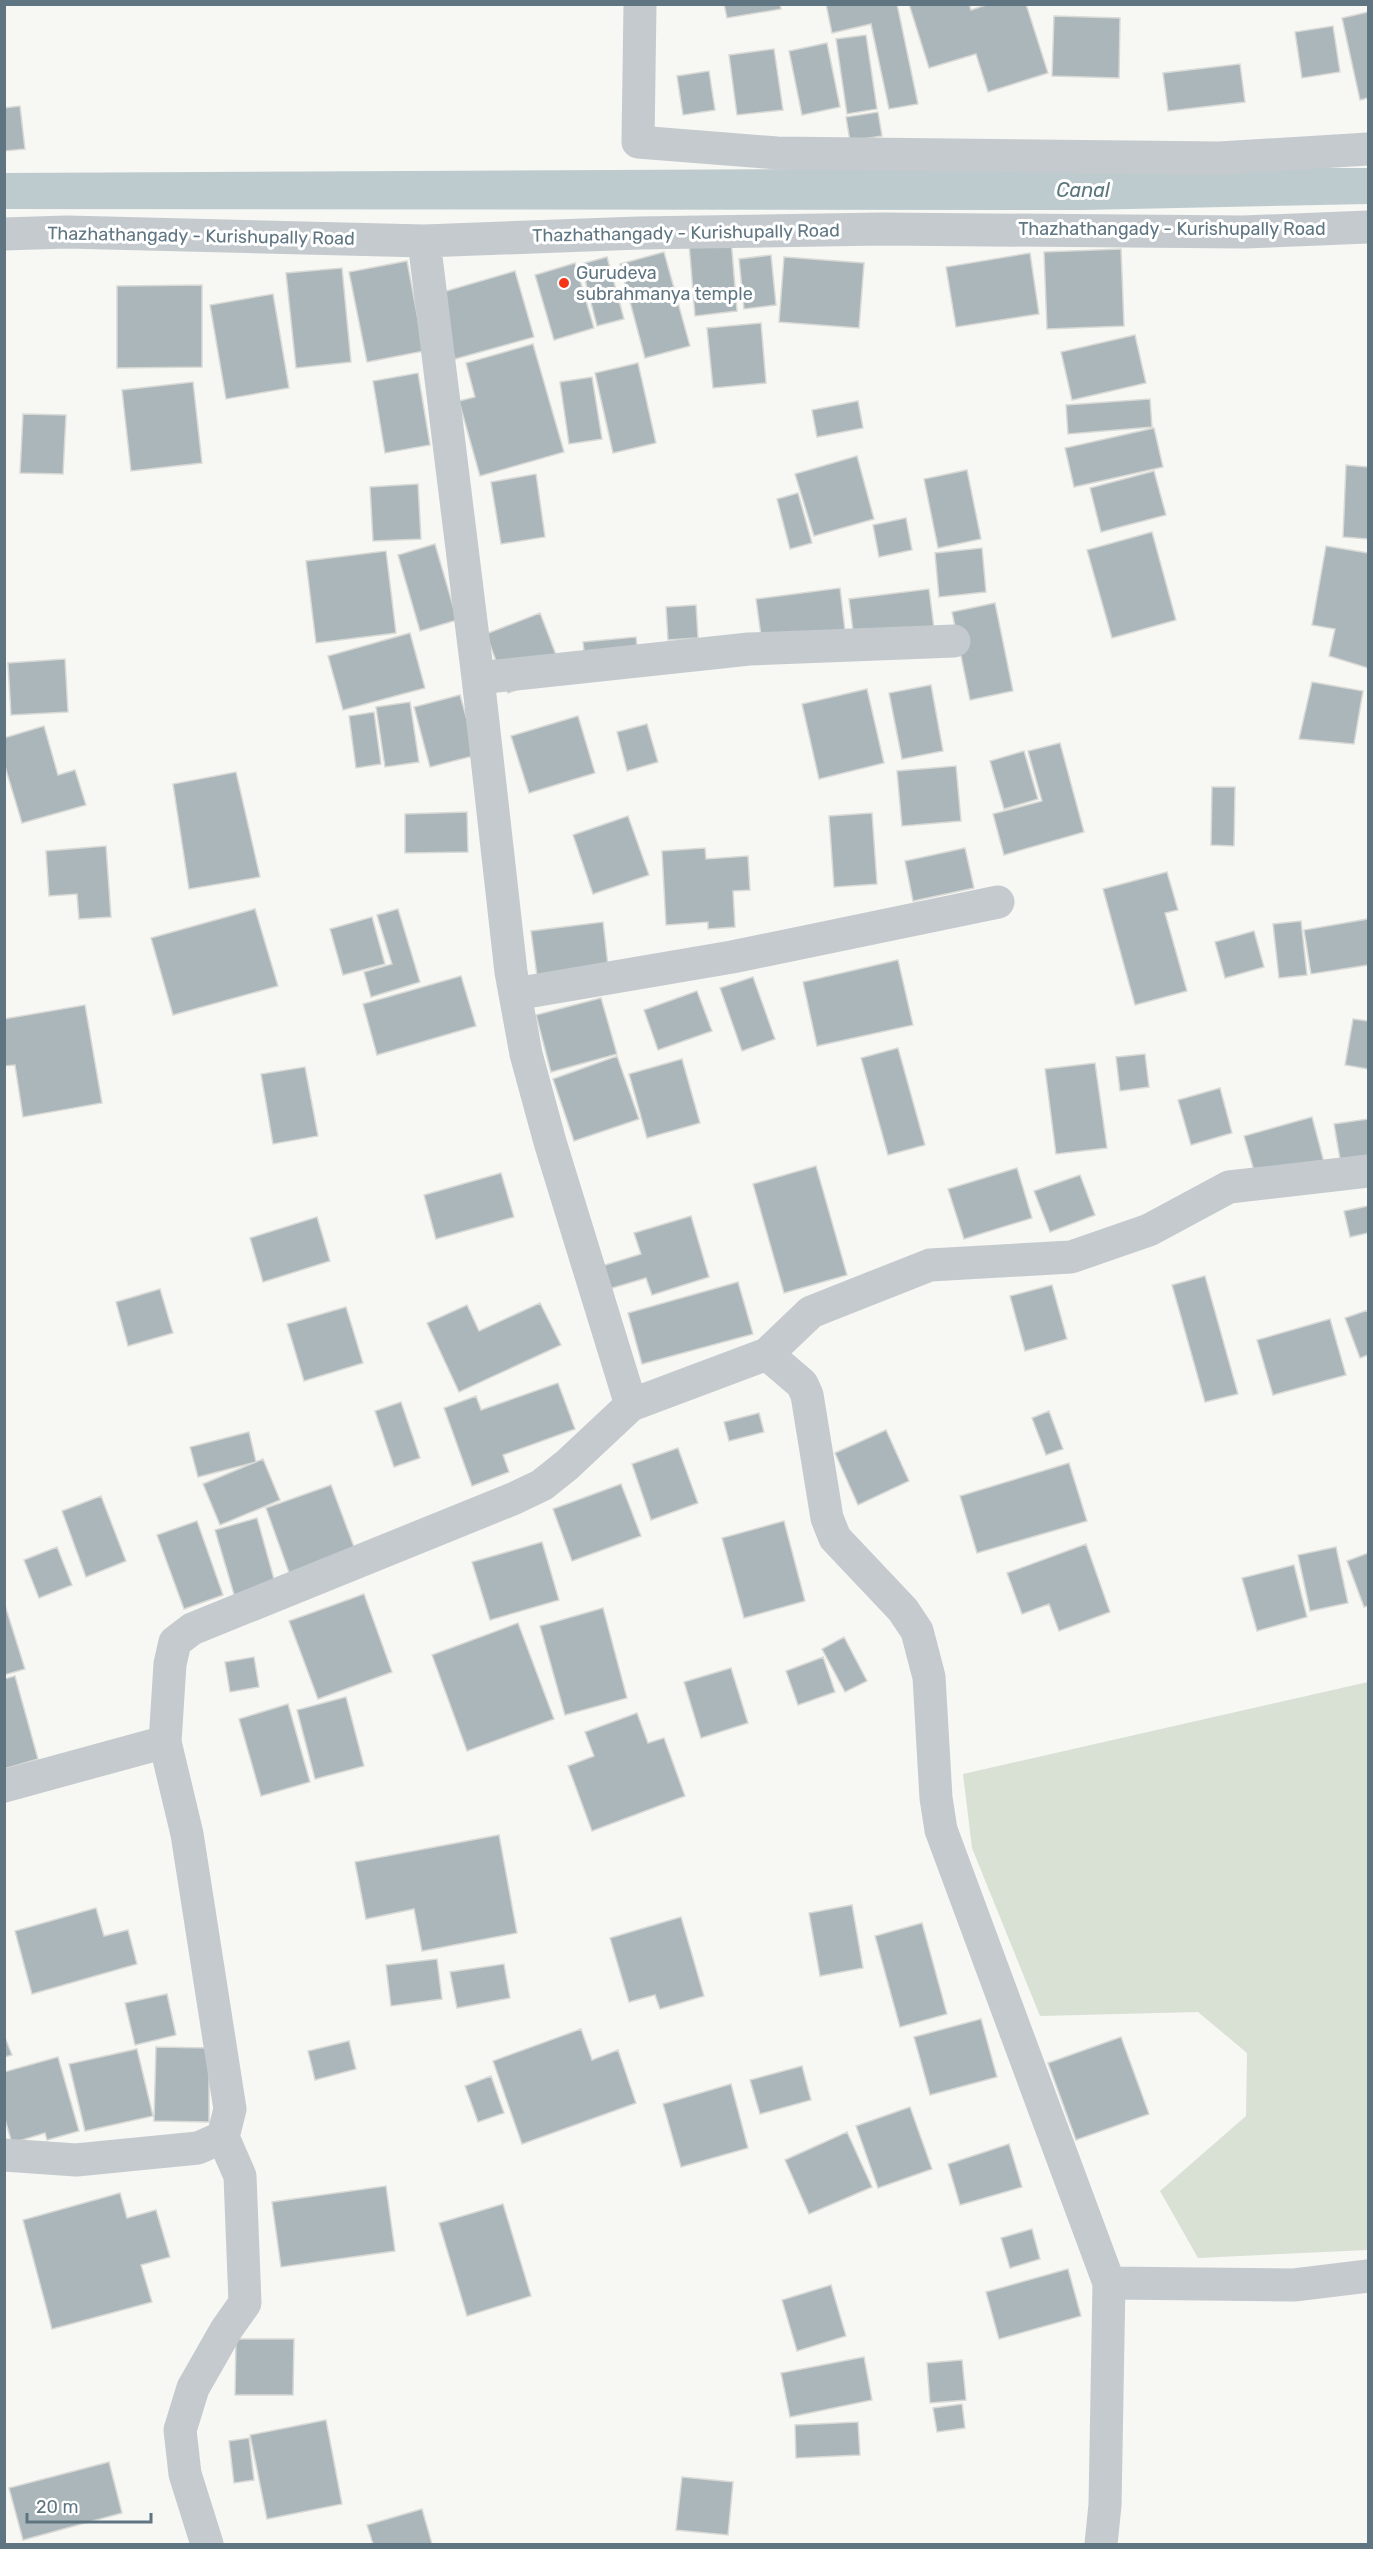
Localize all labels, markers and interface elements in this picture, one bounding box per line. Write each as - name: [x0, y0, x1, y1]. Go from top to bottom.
- water label: Canal: [1056, 178, 1111, 202]
- street label: Thazhathangady - Kurishupally Road: [1018, 218, 1326, 240]
- street label: Thazhathangady - Kurishupally Road: [532, 219, 840, 247]
- street label: Thazhathangady - Kurishupally Road: [47, 222, 355, 250]
- place label: Gurudeva subrahmanya temple: [576, 262, 753, 305]
- marker: Gurudeva subrahmanya temple: [557, 276, 571, 290]
- scale bar: [27, 2486, 152, 2524]
- text: 20 m: [36, 2496, 78, 2518]

